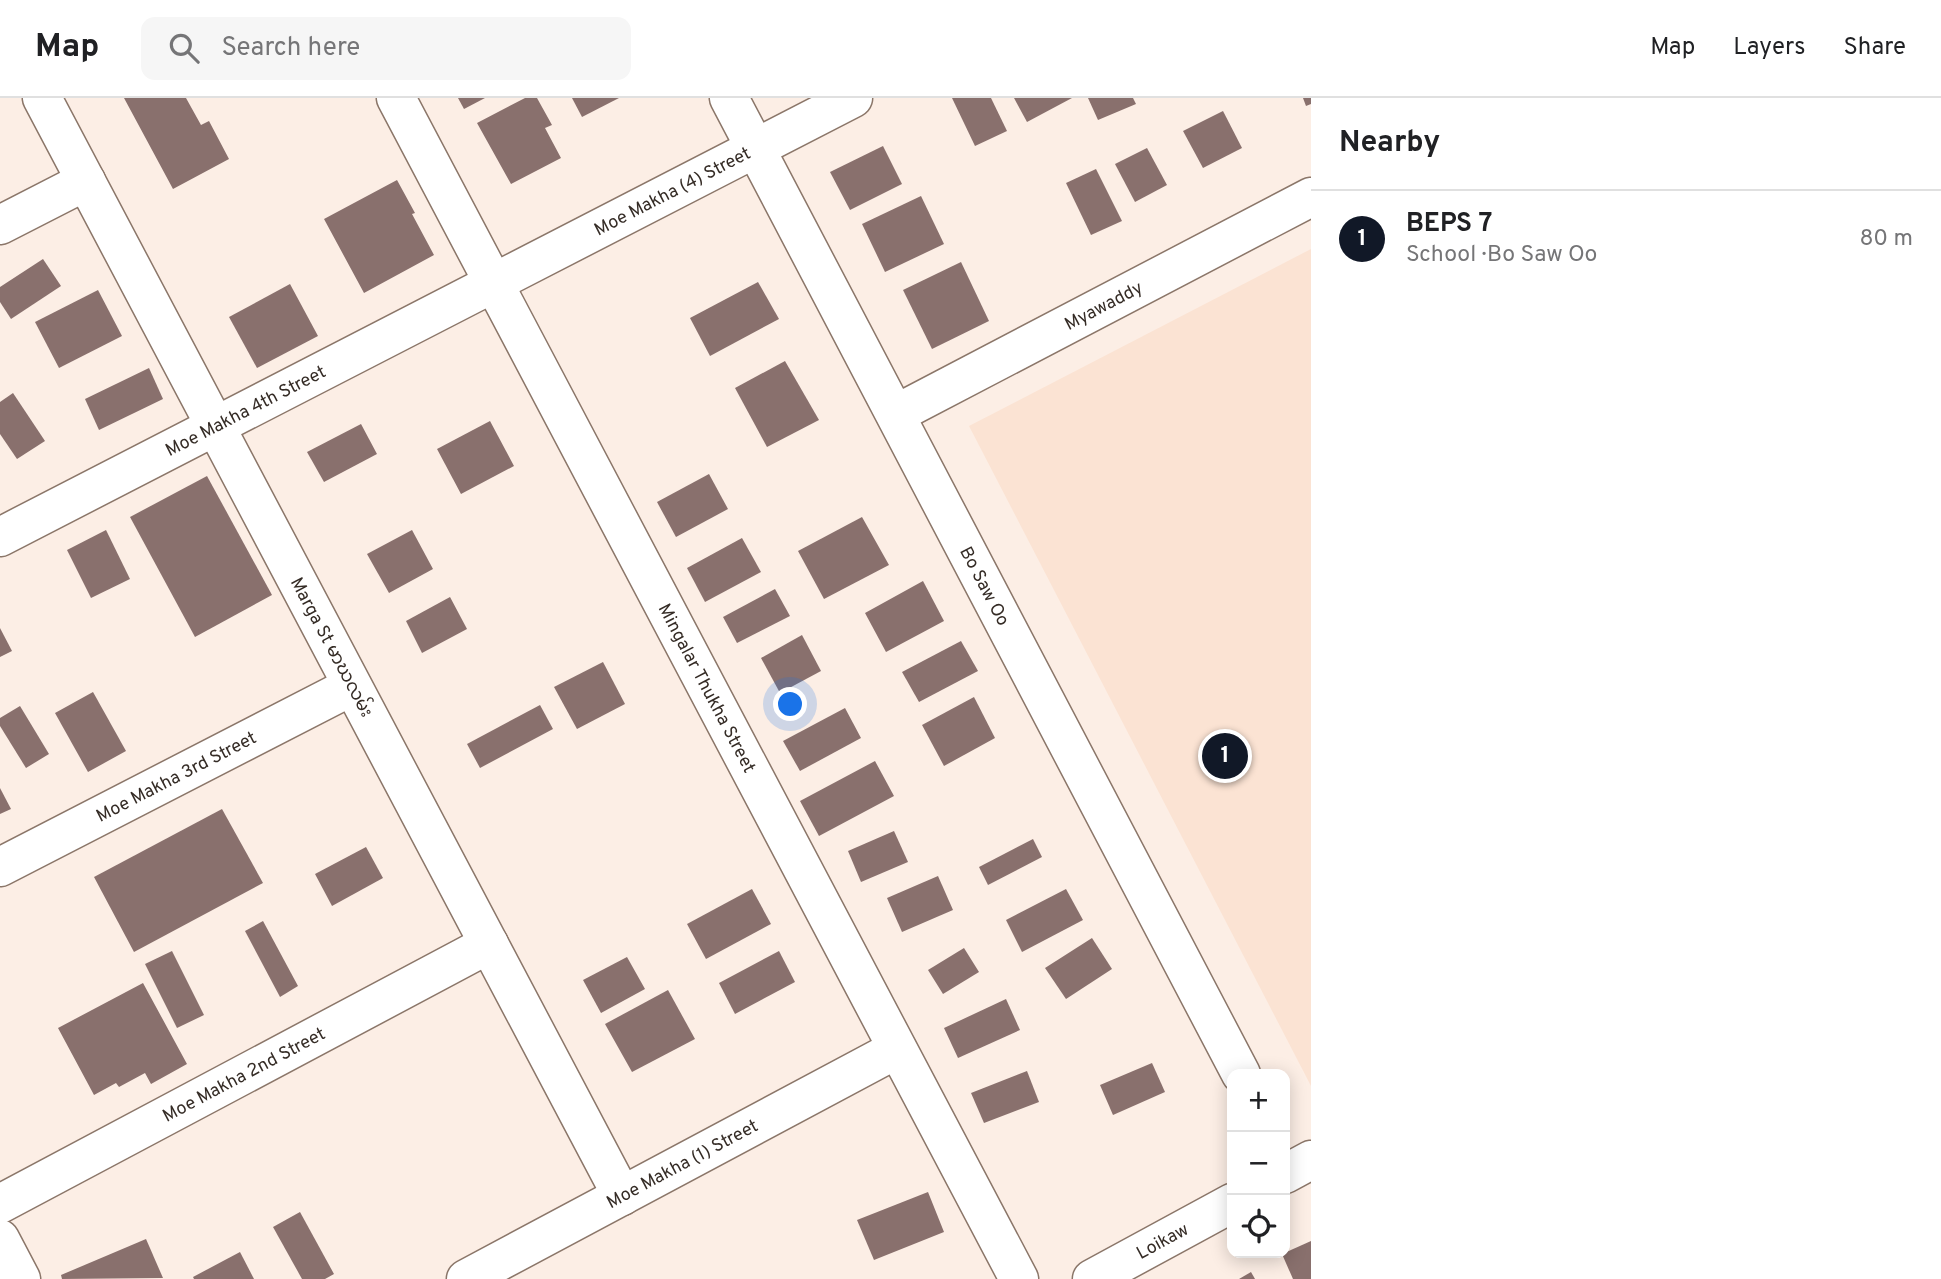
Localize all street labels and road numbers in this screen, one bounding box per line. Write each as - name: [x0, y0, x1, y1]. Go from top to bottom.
- street label: Moe Makha (4) Street: [591, 143, 755, 242]
- street label: Myawaddy: [1061, 277, 1147, 337]
- street label: Moe Makha 4th Street: [162, 361, 330, 463]
- street label: Bo Saw Oo: [953, 543, 1014, 630]
- street label: Marga St မာဃလမ်း: [284, 572, 380, 722]
- street label: Mingalar Thukha Street: [652, 600, 760, 777]
- street label: Moe Makha 3rd Street: [93, 727, 261, 829]
- street label: Moe Makha 2nd Street: [159, 1023, 330, 1128]
- street label: Moe Makha (1) Street: [603, 1115, 763, 1215]
- street label: Loikaw: [1133, 1219, 1193, 1266]

